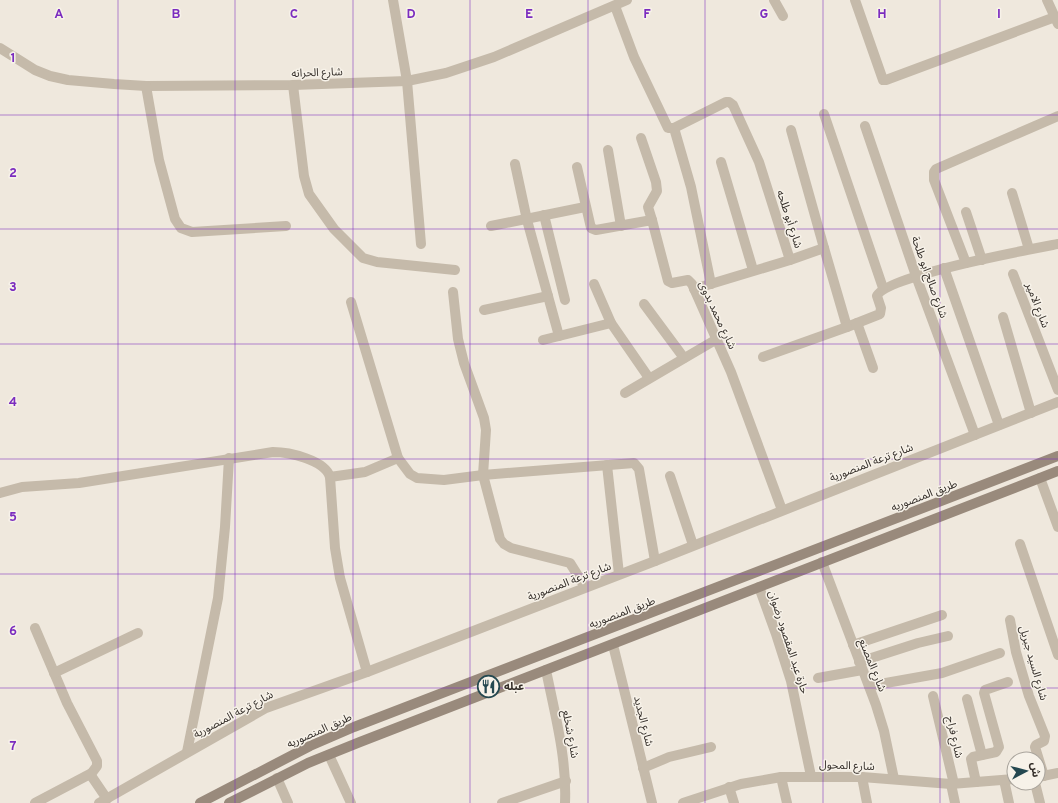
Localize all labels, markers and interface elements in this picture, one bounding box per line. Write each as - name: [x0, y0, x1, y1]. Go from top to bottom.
- text: A: [54, 7, 64, 23]
- text: B: [172, 7, 181, 23]
- text: C: [290, 7, 298, 23]
- text: D: [406, 7, 416, 23]
- text: E: [525, 7, 533, 23]
- text: F: [643, 7, 651, 23]
- text: G: [760, 7, 769, 23]
- text: H: [877, 7, 887, 23]
- text: I: [997, 7, 1001, 23]
- text: 1: [10, 51, 16, 67]
- street label: شارع الحرانه: [291, 65, 343, 81]
- text: 2: [9, 166, 17, 182]
- street label: شارع أبو طلحه: [773, 188, 806, 251]
- street label: شارع صالح ابو طلحة: [908, 234, 951, 321]
- street label: شارع محمد بدوى: [695, 279, 739, 352]
- text: 3: [9, 280, 17, 296]
- street label: شارع الامير: [1022, 280, 1052, 330]
- text: 4: [9, 395, 17, 411]
- street label: شارع ترعة المنصورية: [828, 440, 915, 485]
- street label: طريق المنصوريه: [889, 477, 959, 515]
- text: 5: [9, 510, 17, 526]
- street label: شارع ترعة المنصورية: [526, 559, 613, 604]
- street label: حارة عبد المقصود رضوان: [765, 589, 812, 696]
- street label: طريق المنصوريه: [587, 594, 657, 632]
- text: 6: [9, 624, 17, 640]
- street label: شارع السيد جبريل: [1016, 624, 1050, 703]
- street label: شارع المصنع: [855, 637, 889, 694]
- restaurant icon: عبله: [476, 673, 502, 699]
- place label: عبله: [504, 680, 524, 694]
- street label: شارع ترعة المنصورية: [191, 688, 276, 742]
- street label: شارع الجديد: [630, 695, 656, 748]
- street label: شارع شخلع: [558, 709, 582, 760]
- street label: طريق المنصوريه: [285, 710, 354, 752]
- street label: شارع فراج: [942, 715, 966, 760]
- text: 7: [10, 739, 17, 755]
- north arrow: [1006, 751, 1046, 791]
- street label: شارع المحول: [819, 758, 875, 774]
- text: ش: [1027, 762, 1043, 778]

